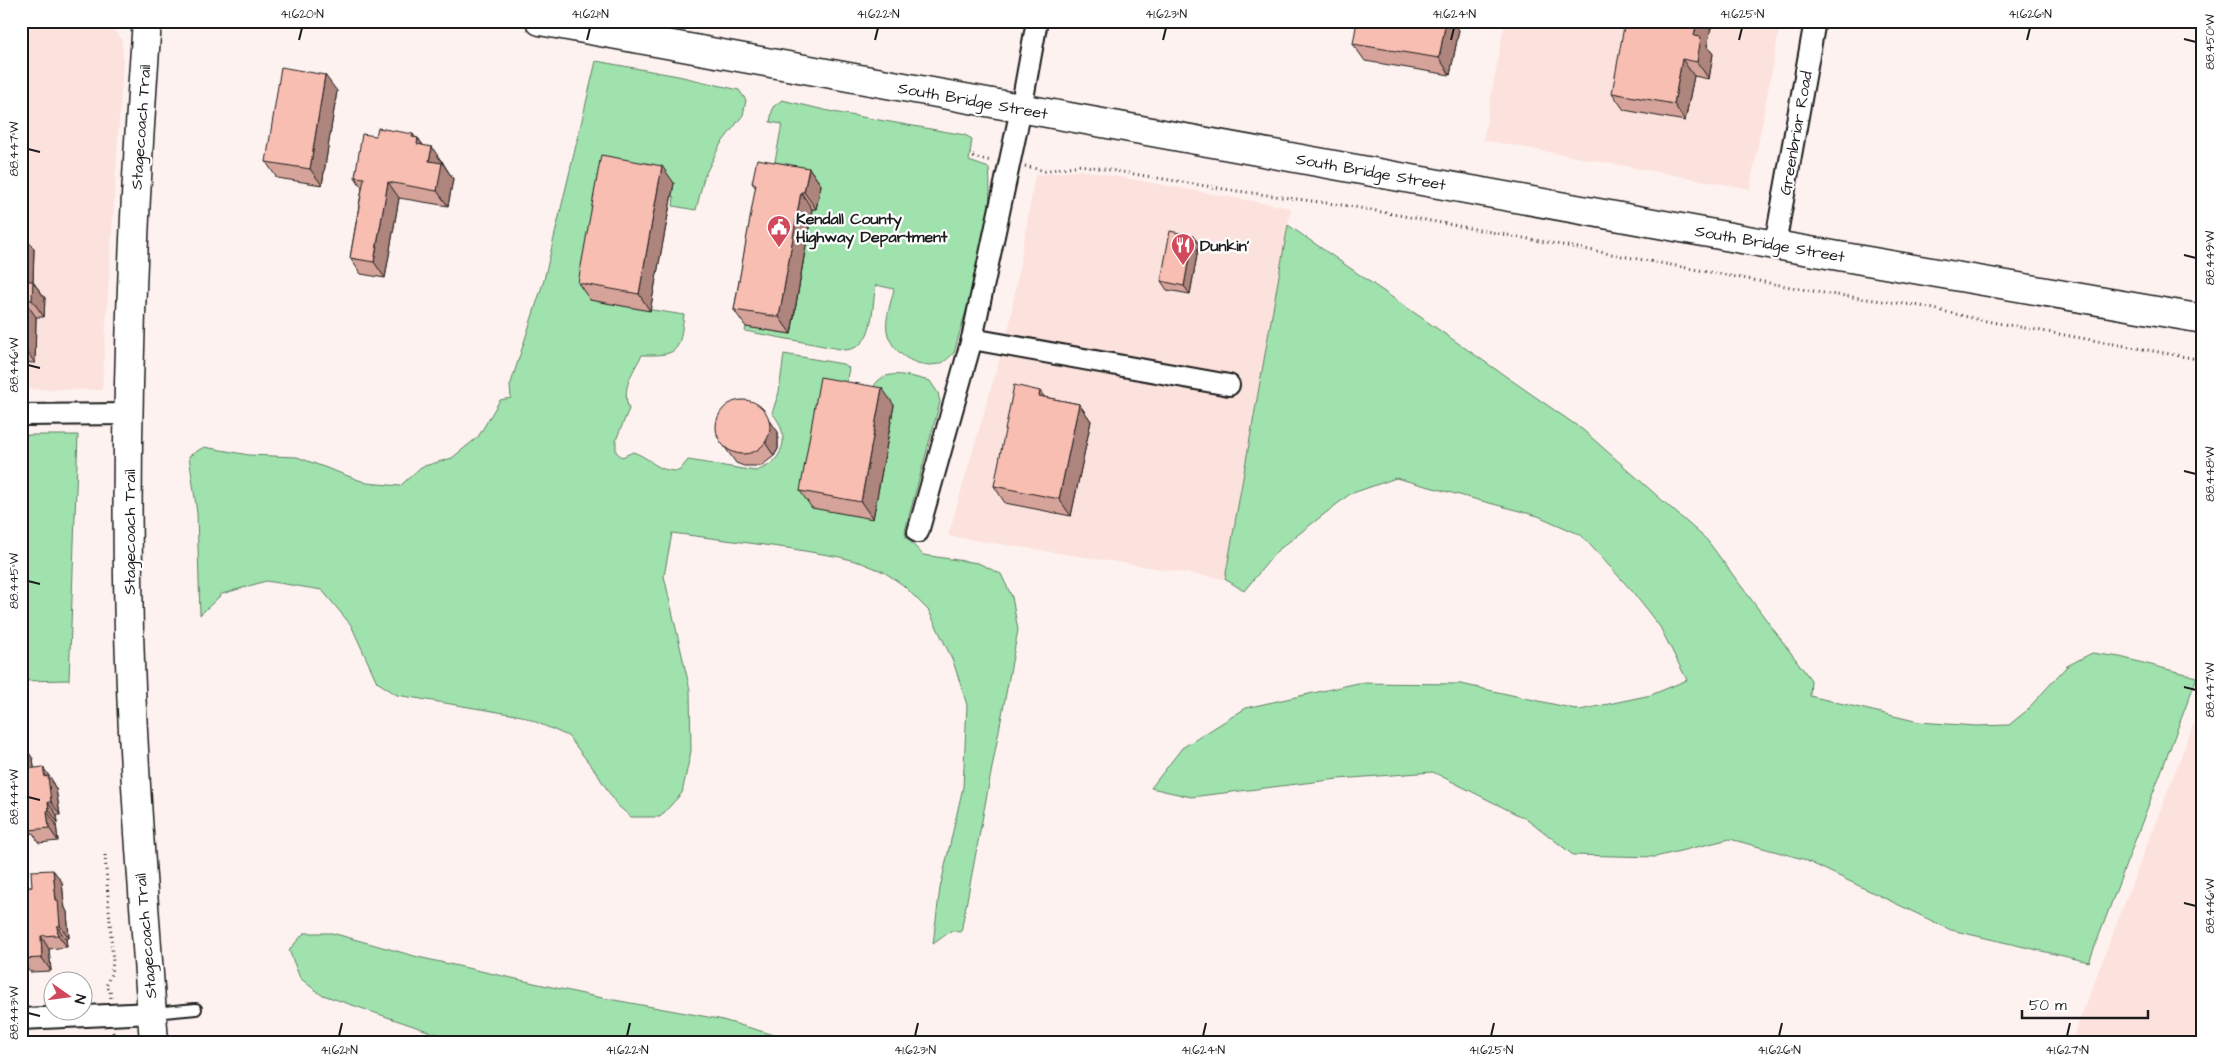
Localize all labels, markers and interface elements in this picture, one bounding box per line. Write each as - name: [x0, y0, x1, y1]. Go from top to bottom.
- text: 41.620°N: [280, 6, 324, 23]
- text: 41.621°N: [571, 6, 609, 23]
- text: 41.622°N: [857, 6, 900, 23]
- text: 41.623°N: [1145, 6, 1188, 23]
- text: 41.624°N: [1432, 6, 1477, 23]
- text: 41.625°N: [1720, 6, 1765, 23]
- text: 41.626°N: [2008, 6, 2052, 23]
- text: 88.450°W: [2202, 14, 2219, 70]
- street label: Stagecoach Trail: [126, 64, 157, 190]
- street label: Greenbriar Road: [1774, 69, 1818, 197]
- street label: South Bridge Street: [896, 77, 1050, 126]
- text: 88.447°W: [6, 121, 23, 176]
- street label: South Bridge Street: [1294, 148, 1448, 197]
- place label: Kendall County Highway Department: [796, 208, 948, 250]
- public building icon: Kendall County Highway Department: [766, 214, 792, 248]
- street label: South Bridge Street: [1693, 220, 1847, 269]
- text: 88.449°W: [2202, 230, 2219, 285]
- restaurant icon: Dunkin': [1170, 232, 1196, 266]
- place label: Dunkin': [1200, 235, 1250, 257]
- text: 88.446°W: [6, 337, 23, 393]
- text: 88.448°W: [2202, 446, 2219, 502]
- street label: Stagecoach Trail: [119, 469, 142, 595]
- text: 88.445°W: [6, 552, 23, 609]
- text: 88.447°W: [2202, 662, 2219, 717]
- text: 88.444°W: [6, 768, 23, 825]
- street label: Stagecoach Trail: [130, 872, 163, 999]
- text: 88.446°W: [2202, 878, 2219, 934]
- north arrow: [42, 970, 92, 1020]
- text: 88.443°W: [6, 985, 23, 1040]
- scale bar: [2022, 988, 2148, 1020]
- text: N: [69, 992, 90, 1006]
- text: 50 m: [2029, 995, 2067, 1016]
- text: 41.621°N: [320, 1042, 358, 1059]
- text: 41.622°N: [606, 1042, 649, 1059]
- text: 41.623°N: [894, 1042, 937, 1059]
- text: 41.624°N: [1181, 1042, 1226, 1059]
- text: 41.625°N: [1469, 1042, 1514, 1059]
- text: 41.626°N: [1757, 1042, 1801, 1059]
- text: 41.627°N: [2045, 1042, 2089, 1059]

